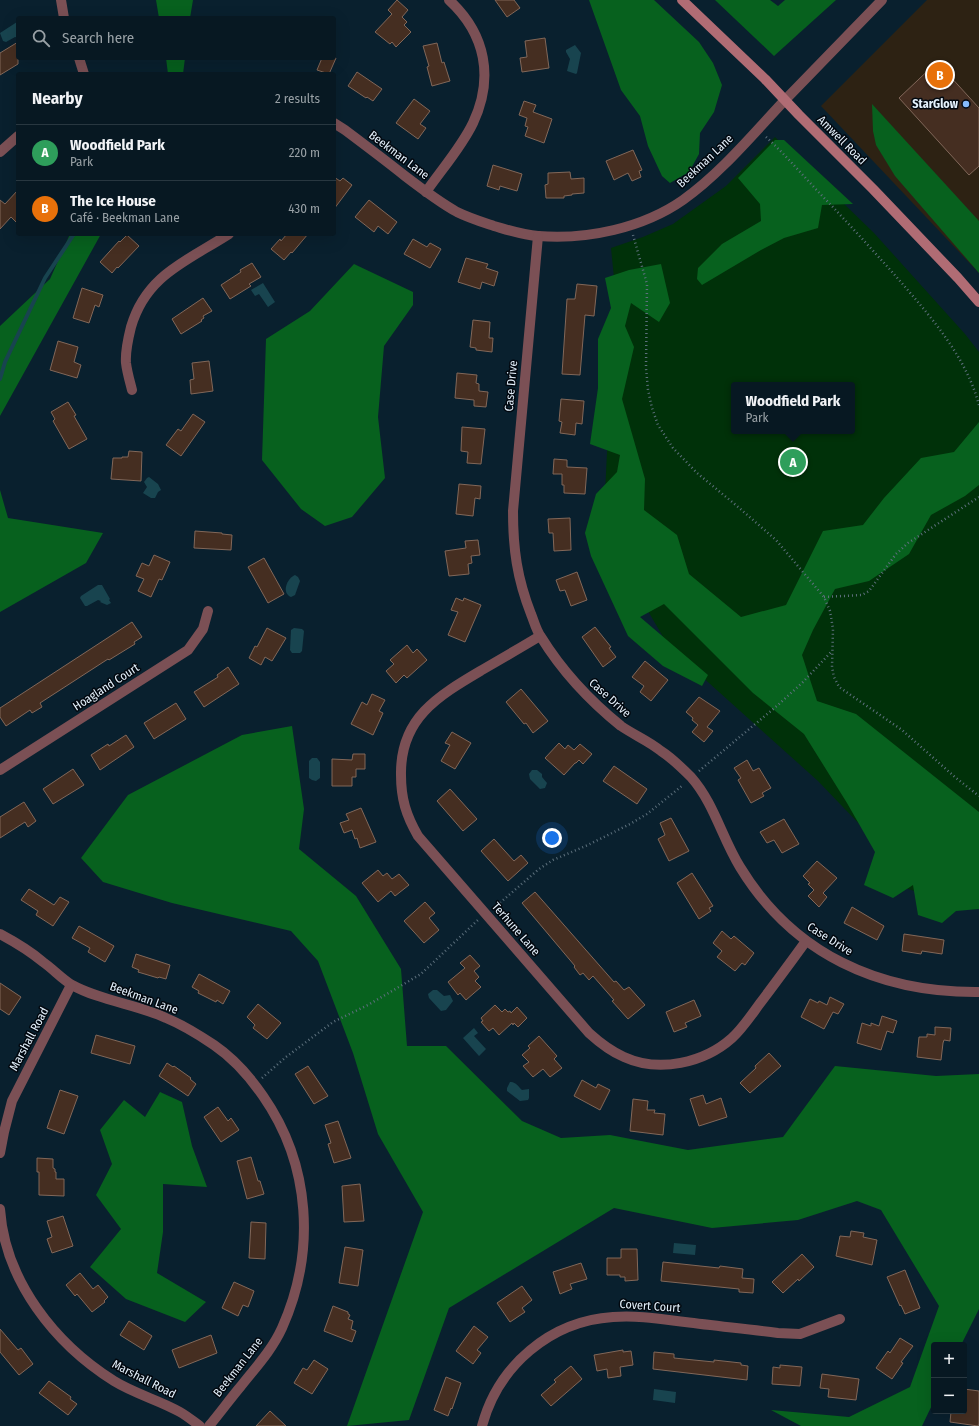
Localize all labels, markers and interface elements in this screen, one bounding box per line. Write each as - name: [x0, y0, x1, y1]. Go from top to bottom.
- search box: [16, 16, 336, 60]
- icon: search: [30, 27, 52, 49]
- text: Search here: [62, 29, 134, 47]
- pin: B: [927, 60, 953, 90]
- text: Nearby: [32, 88, 83, 109]
- text: 2 results: [275, 91, 320, 106]
- place label: StarGlow: [912, 97, 959, 111]
- marker: StarGlow: [961, 99, 971, 109]
- street label: Amwell Road: [815, 113, 869, 167]
- street label: Beekman Lane: [366, 128, 432, 182]
- street label: Beekman Lane: [674, 131, 736, 191]
- text: Woodfield Park: [70, 136, 165, 154]
- text: A: [41, 145, 49, 160]
- text: 220 m: [289, 145, 320, 160]
- text: Park: [70, 154, 93, 169]
- text: The Ice House: [70, 192, 156, 210]
- text: B: [41, 201, 49, 216]
- text: 430 m: [288, 201, 320, 216]
- text: Café · Beekman Lane: [70, 210, 180, 225]
- street label: Case Drive: [502, 360, 520, 412]
- popup: [731, 382, 855, 434]
- text: Woodfield Park: [746, 392, 840, 410]
- text: Park: [746, 410, 769, 425]
- pin: A: [780, 447, 806, 477]
- street label: Hoagland Court: [70, 660, 142, 714]
- street label: Case Drive: [586, 676, 634, 720]
- your location: [542, 828, 562, 848]
- street label: Terhune Lane: [489, 899, 543, 959]
- street label: Case Drive: [805, 920, 855, 958]
- street label: Beekman Lane: [108, 979, 180, 1017]
- street label: Marshall Road: [6, 1005, 52, 1073]
- street label: Covert Court: [619, 1297, 681, 1315]
- street label: Beekman Lane: [210, 1334, 266, 1400]
- map controls: [931, 1342, 967, 1414]
- button: +: [931, 1342, 967, 1378]
- street label: Marshall Road: [110, 1357, 178, 1401]
- button: −: [931, 1378, 967, 1414]

